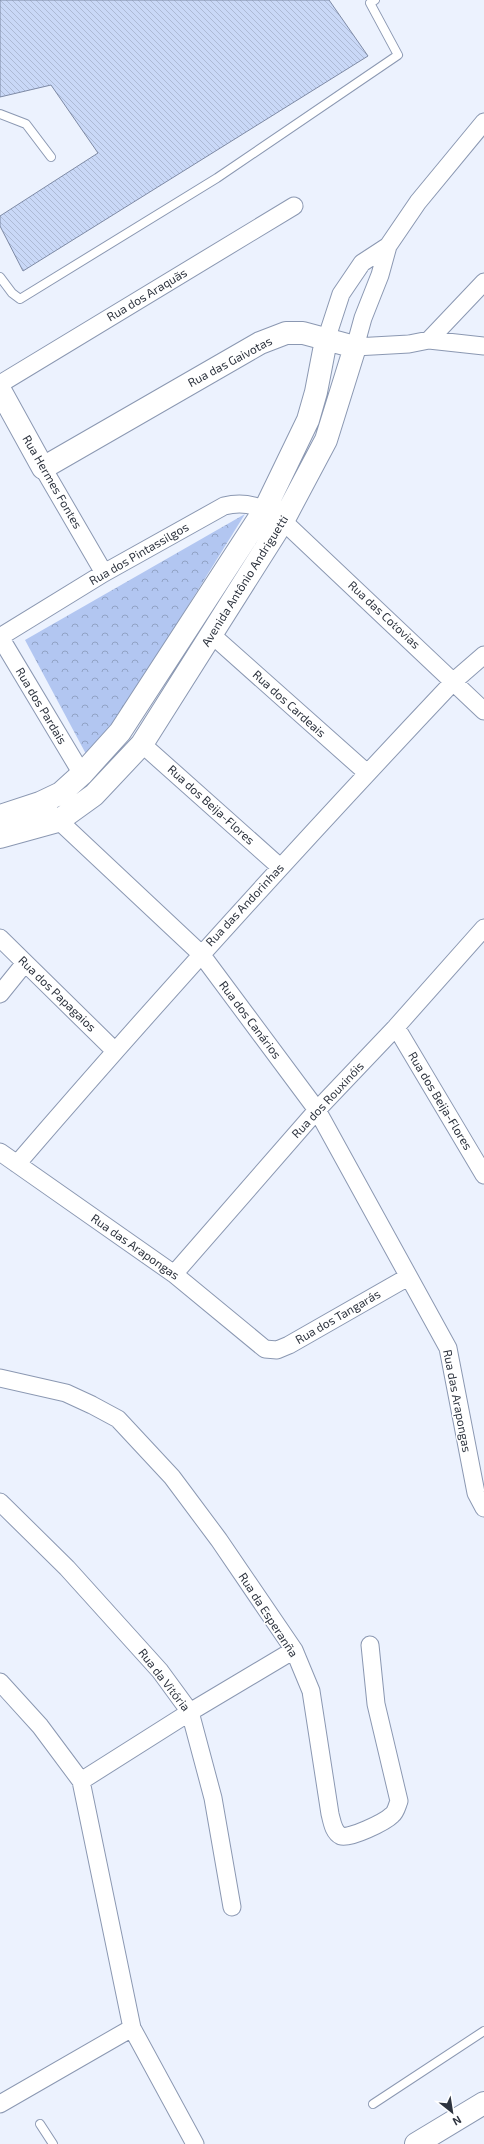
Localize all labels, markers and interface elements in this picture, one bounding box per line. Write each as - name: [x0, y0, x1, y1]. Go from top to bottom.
- street label: Rua dos Araquãs: [104, 265, 189, 324]
- street label: Rua das Gaivotas: [185, 333, 274, 389]
- street label: Rua Hermes Fontes: [20, 432, 85, 531]
- street label: Avenida Antônio Andriguetti: [198, 512, 290, 649]
- street label: Rua dos Pintassilgos: [86, 519, 191, 587]
- street label: Rua das Cotovias: [346, 578, 423, 651]
- street label: Rua dos Pardais: [13, 665, 70, 746]
- street label: Rua dos Cardeais: [250, 667, 329, 740]
- street label: Rua dos Beija-Flores: [165, 762, 258, 848]
- street label: Rua das Andorinhas: [202, 860, 286, 949]
- street label: Rua dos Papagaios: [16, 953, 99, 1034]
- street label: Rua dos Canários: [217, 978, 285, 1061]
- street label: Rua dos Beija-Flores: [405, 1049, 476, 1153]
- street label: Rua dos Rouxinóis: [288, 1058, 366, 1140]
- street label: Rua das Arapongas: [89, 1211, 182, 1282]
- street label: Rua dos Tangarás: [292, 1286, 383, 1346]
- street label: Rua das Arapongas: [441, 1348, 475, 1453]
- street label: Rua da Esperanña: [236, 1570, 301, 1659]
- street label: Rua da Vitória: [136, 1645, 194, 1713]
- north arrow: [432, 2092, 472, 2132]
- text: N: [451, 2113, 464, 2129]

